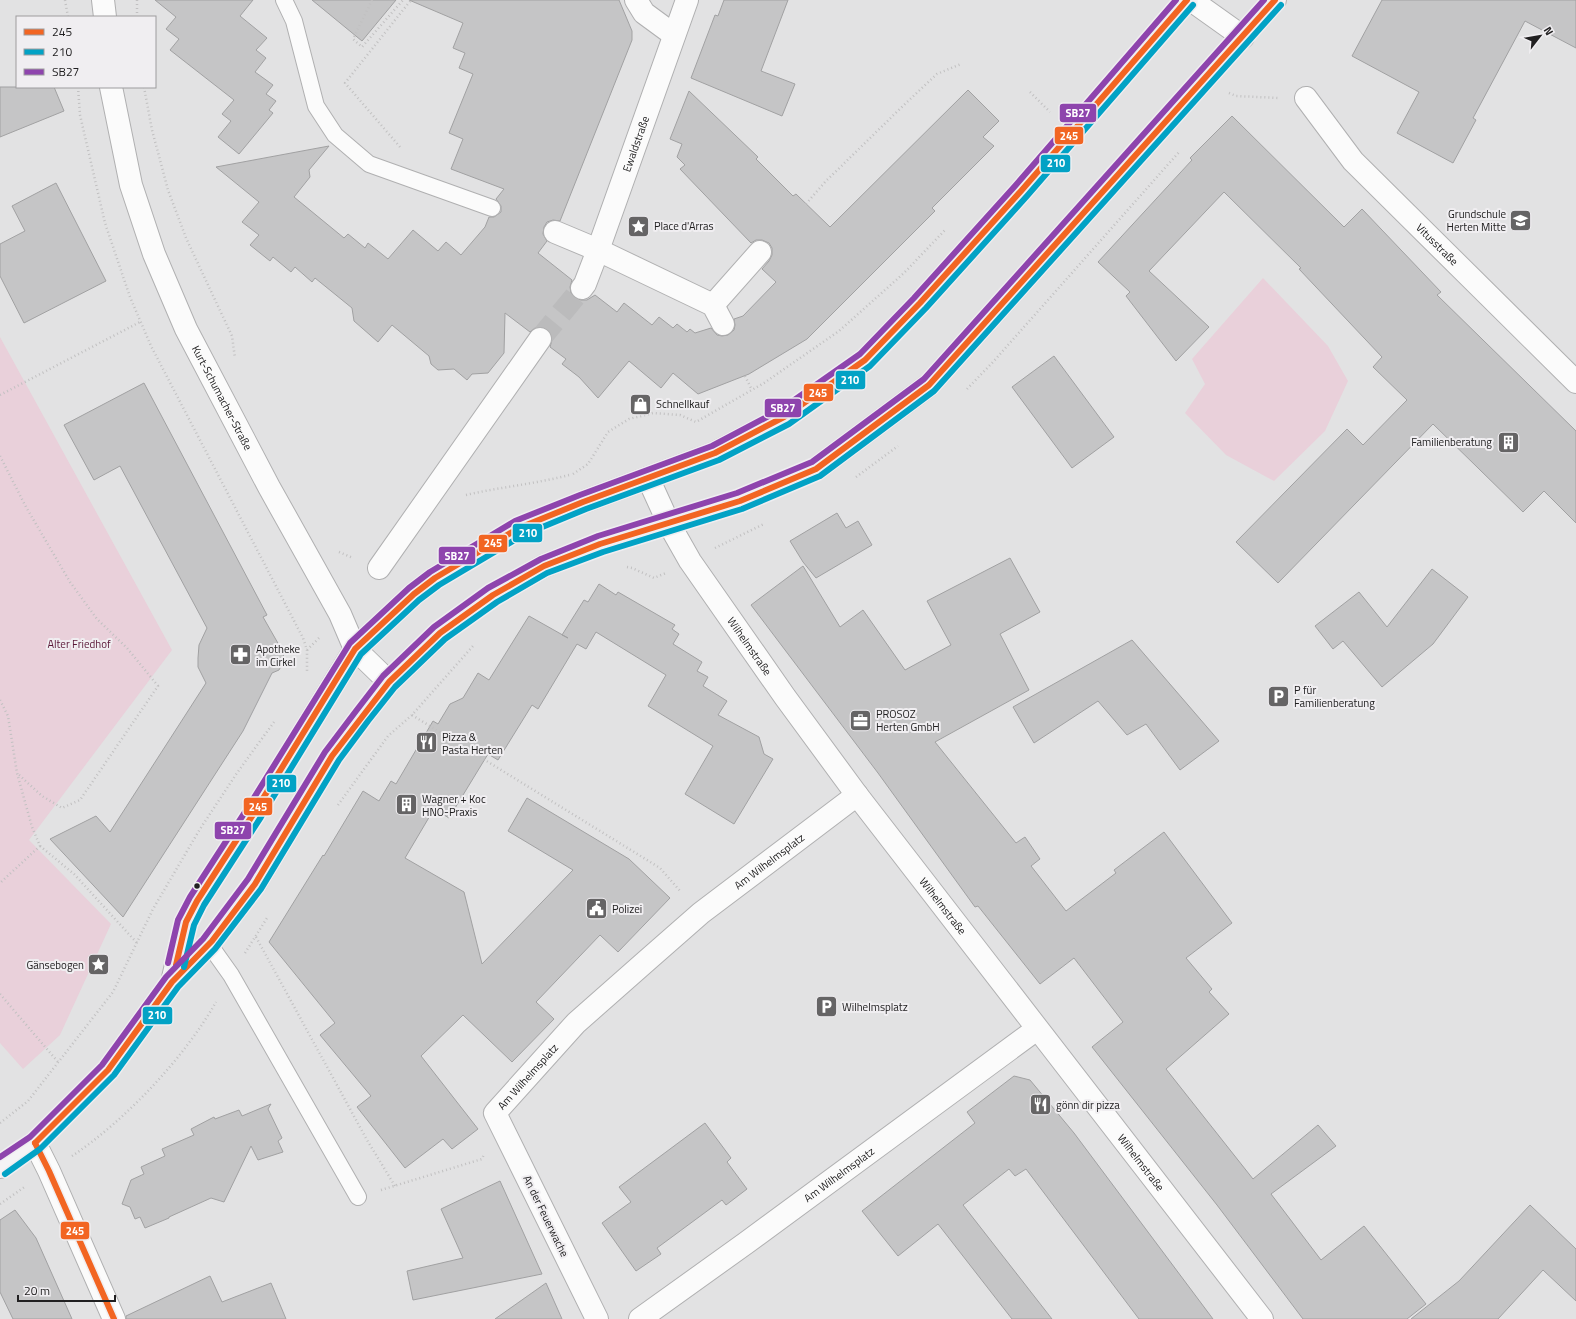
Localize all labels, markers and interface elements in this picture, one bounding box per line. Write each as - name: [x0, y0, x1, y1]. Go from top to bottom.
- legend: [16, 16, 156, 88]
- north arrow: [1520, 16, 1560, 56]
- text: 245: [52, 22, 72, 41]
- text: N: [1540, 23, 1557, 38]
- text: 210: [52, 42, 72, 61]
- text: SB27: [52, 62, 79, 81]
- line badge: SB27: [1059, 103, 1097, 123]
- text: SB27: [1065, 105, 1091, 121]
- street label: Ewaldstraße: [618, 113, 653, 174]
- line badge: 245: [1054, 126, 1084, 145]
- text: 245: [1060, 128, 1078, 144]
- line badge: 210: [1040, 154, 1071, 173]
- text: 210: [1047, 155, 1065, 171]
- place label: Grundschule Herten Mitte: [1447, 206, 1506, 235]
- school or university icon: Grundschule Herten Mitte: [1508, 207, 1534, 233]
- place icon: Place d'Arras: [626, 213, 652, 239]
- place label: Place d'Arras: [654, 218, 714, 234]
- street label: Vitusstraße: [1412, 220, 1462, 269]
- street label: Kurt-Schumacher-Straße: [188, 343, 256, 453]
- line badge: 210: [835, 370, 866, 390]
- text: 210: [841, 372, 859, 388]
- line badge: 245: [803, 383, 834, 402]
- text: 245: [809, 385, 827, 401]
- shop icon: Schnellkauf: [627, 391, 653, 417]
- place label: Schnellkauf: [656, 396, 710, 412]
- line badge: SB27: [764, 398, 802, 418]
- text: SB27: [770, 400, 796, 416]
- building icon: Familienberatung: [1495, 429, 1521, 455]
- place label: Familienberatung: [1411, 434, 1492, 450]
- line badge: 210: [512, 523, 543, 543]
- text: 210: [519, 525, 537, 541]
- line badge: 245: [478, 534, 508, 553]
- text: 245: [484, 535, 502, 551]
- line badge: SB27: [438, 546, 476, 565]
- text: SB27: [444, 548, 470, 564]
- street label: Wilhelmstraße: [723, 614, 776, 679]
- park label: Alter Friedhof: [47, 636, 111, 652]
- place label: Apotheke im Cirkel: [256, 641, 301, 670]
- pharmacy icon: Apotheke im Cirkel: [228, 642, 254, 668]
- place label: P für Familienberatung: [1294, 682, 1375, 711]
- parking icon: P für Familienberatung: [1265, 683, 1291, 709]
- place label: PROSOZ Herten GmbH: [876, 706, 940, 735]
- office icon: PROSOZ Herten GmbH: [848, 707, 874, 733]
- place label: Pizza & Pasta Herten: [442, 729, 503, 758]
- restaurant icon: Pizza & Pasta Herten: [413, 730, 439, 756]
- line badge: 210: [266, 774, 297, 793]
- text: 210: [272, 775, 290, 791]
- place label: Wagner + Koc HNO-Praxis: [422, 791, 486, 820]
- building icon: Wagner + Koc HNO-Praxis: [393, 792, 419, 818]
- line badge: 245: [243, 797, 273, 816]
- text: 245: [249, 799, 267, 815]
- line badge: SB27: [214, 821, 252, 840]
- text: SB27: [220, 822, 246, 838]
- street label: Am Wilhelmsplatz: [731, 830, 808, 893]
- street label: Wilhelmstraße: [916, 874, 970, 938]
- unlabelled marker: [192, 881, 202, 891]
- public building icon: Polizei: [584, 896, 610, 922]
- place label: Polizei: [612, 901, 642, 917]
- place icon: Gänsebogen: [86, 952, 112, 978]
- place label: Gänsebogen: [26, 957, 84, 973]
- parking icon: Wilhelmsplatz: [814, 994, 840, 1020]
- place label: Wilhelmsplatz: [842, 999, 908, 1015]
- line badge: 210: [142, 1006, 173, 1025]
- text: 210: [148, 1007, 166, 1023]
- street label: Am Wilhelmsplatz: [494, 1040, 562, 1113]
- restaurant icon: gönn dir pizza: [1027, 1092, 1053, 1118]
- place label: gönn dir pizza: [1056, 1097, 1120, 1113]
- street label: Wilhelmstraße: [1114, 1131, 1168, 1195]
- street label: Am Wilhelmsplatz: [801, 1143, 878, 1206]
- street label: An der Feuerwache: [519, 1173, 573, 1260]
- line badge: 245: [60, 1221, 90, 1240]
- text: 245: [66, 1223, 84, 1239]
- scale bar: [18, 1277, 115, 1303]
- text: 20 m: [24, 1281, 50, 1300]

